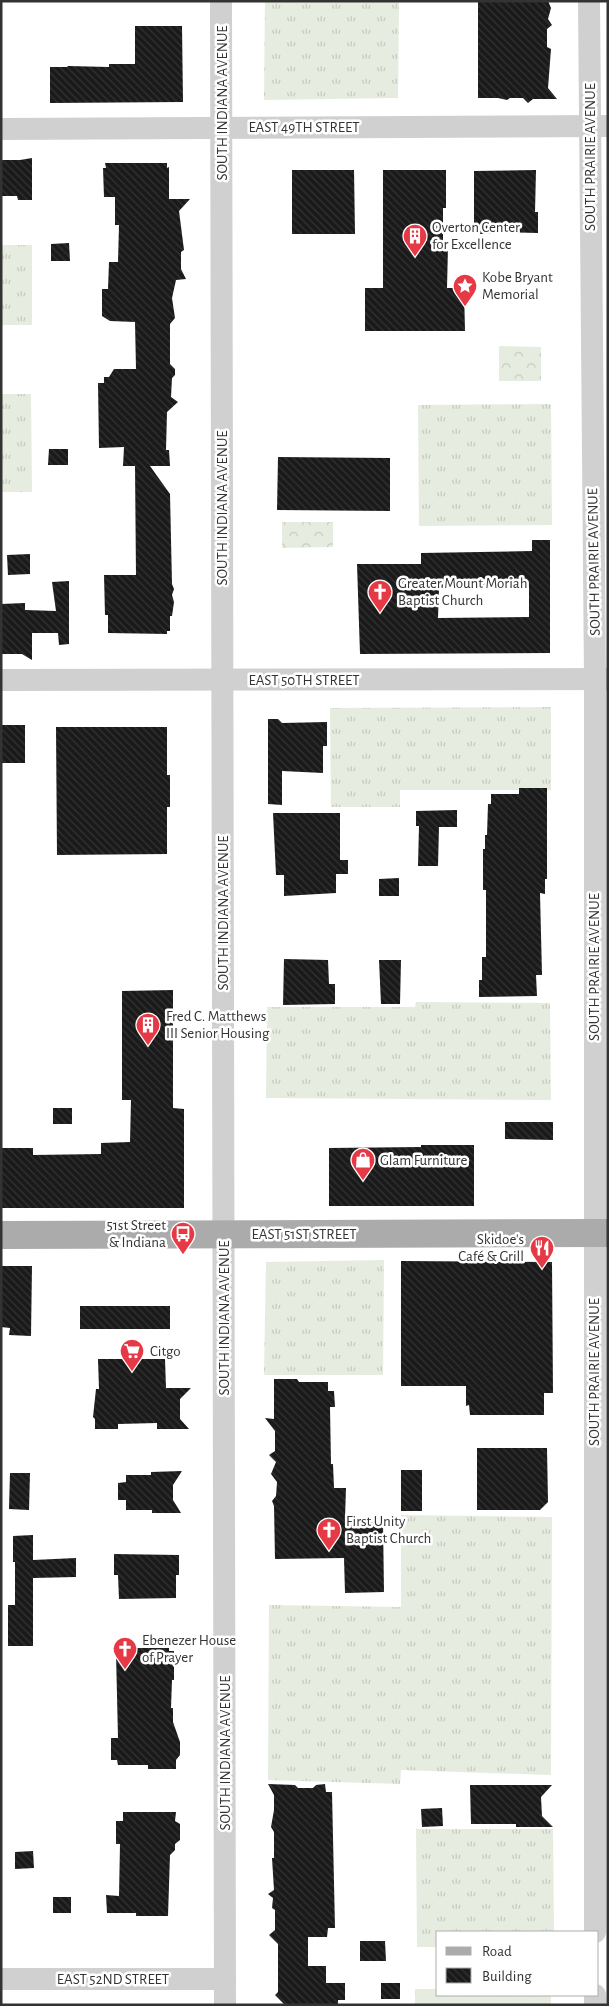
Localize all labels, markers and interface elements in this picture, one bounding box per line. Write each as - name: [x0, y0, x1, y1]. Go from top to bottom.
- street label: SOUTH INDIANA AVENUE: [215, 25, 230, 181]
- street label: SOUTH PRAIRIE AVENUE: [583, 83, 598, 231]
- street label: EAST 49TH STREET: [248, 120, 360, 135]
- place label: Overton Center for Excellence: [432, 220, 520, 252]
- building icon: Overton Center for Excellence: [402, 223, 428, 257]
- place label: Kobe Bryant Memorial: [482, 270, 553, 302]
- place icon: Kobe Bryant Memorial: [452, 273, 478, 307]
- street label: SOUTH INDIANA AVENUE: [215, 430, 230, 586]
- street label: SOUTH PRAIRIE AVENUE: [585, 488, 603, 636]
- place label: Greater Mount Moriah Baptist Church: [398, 576, 528, 608]
- church icon: Greater Mount Moriah Baptist Church: [367, 579, 393, 613]
- street label: EAST 50TH STREET: [248, 673, 360, 688]
- street label: SOUTH INDIANA AVENUE: [216, 835, 231, 991]
- street label: SOUTH PRAIRIE AVENUE: [587, 893, 602, 1041]
- place label: Fred C. Matthews III Senior Housing: [166, 1009, 270, 1041]
- building icon: Fred C. Matthews III Senior Housing: [135, 1012, 161, 1046]
- shop icon: Glam Furniture: [350, 1147, 376, 1181]
- place label: Glam Furniture: [380, 1153, 467, 1168]
- place label: 51st Street & Indiana: [106, 1218, 166, 1250]
- bus stop icon: 51st Street & Indiana: [170, 1221, 196, 1255]
- street label: EAST 51ST STREET: [252, 1227, 357, 1242]
- place label: Skidoe's Café & Grill: [458, 1232, 524, 1264]
- restaurant icon: Skidoe's Café & Grill: [529, 1235, 555, 1269]
- street label: SOUTH INDIANA AVENUE: [217, 1240, 232, 1396]
- street label: SOUTH PRAIRIE AVENUE: [587, 1298, 602, 1446]
- supermarket icon: Citgo: [119, 1338, 145, 1372]
- place label: Citgo: [150, 1344, 181, 1359]
- place label: First Unity Baptist Church: [346, 1514, 431, 1546]
- church icon: First Unity Baptist Church: [316, 1517, 342, 1551]
- place label: Ebenezer House of Prayer: [142, 1633, 236, 1665]
- church icon: Ebenezer House of Prayer: [112, 1636, 138, 1670]
- street label: SOUTH INDIANA AVENUE: [218, 1675, 233, 1831]
- legend: [436, 1931, 599, 1996]
- text: Road: [482, 1944, 512, 1959]
- text: Building: [482, 1969, 532, 1984]
- street label: EAST 52ND STREET: [57, 1972, 170, 1987]

